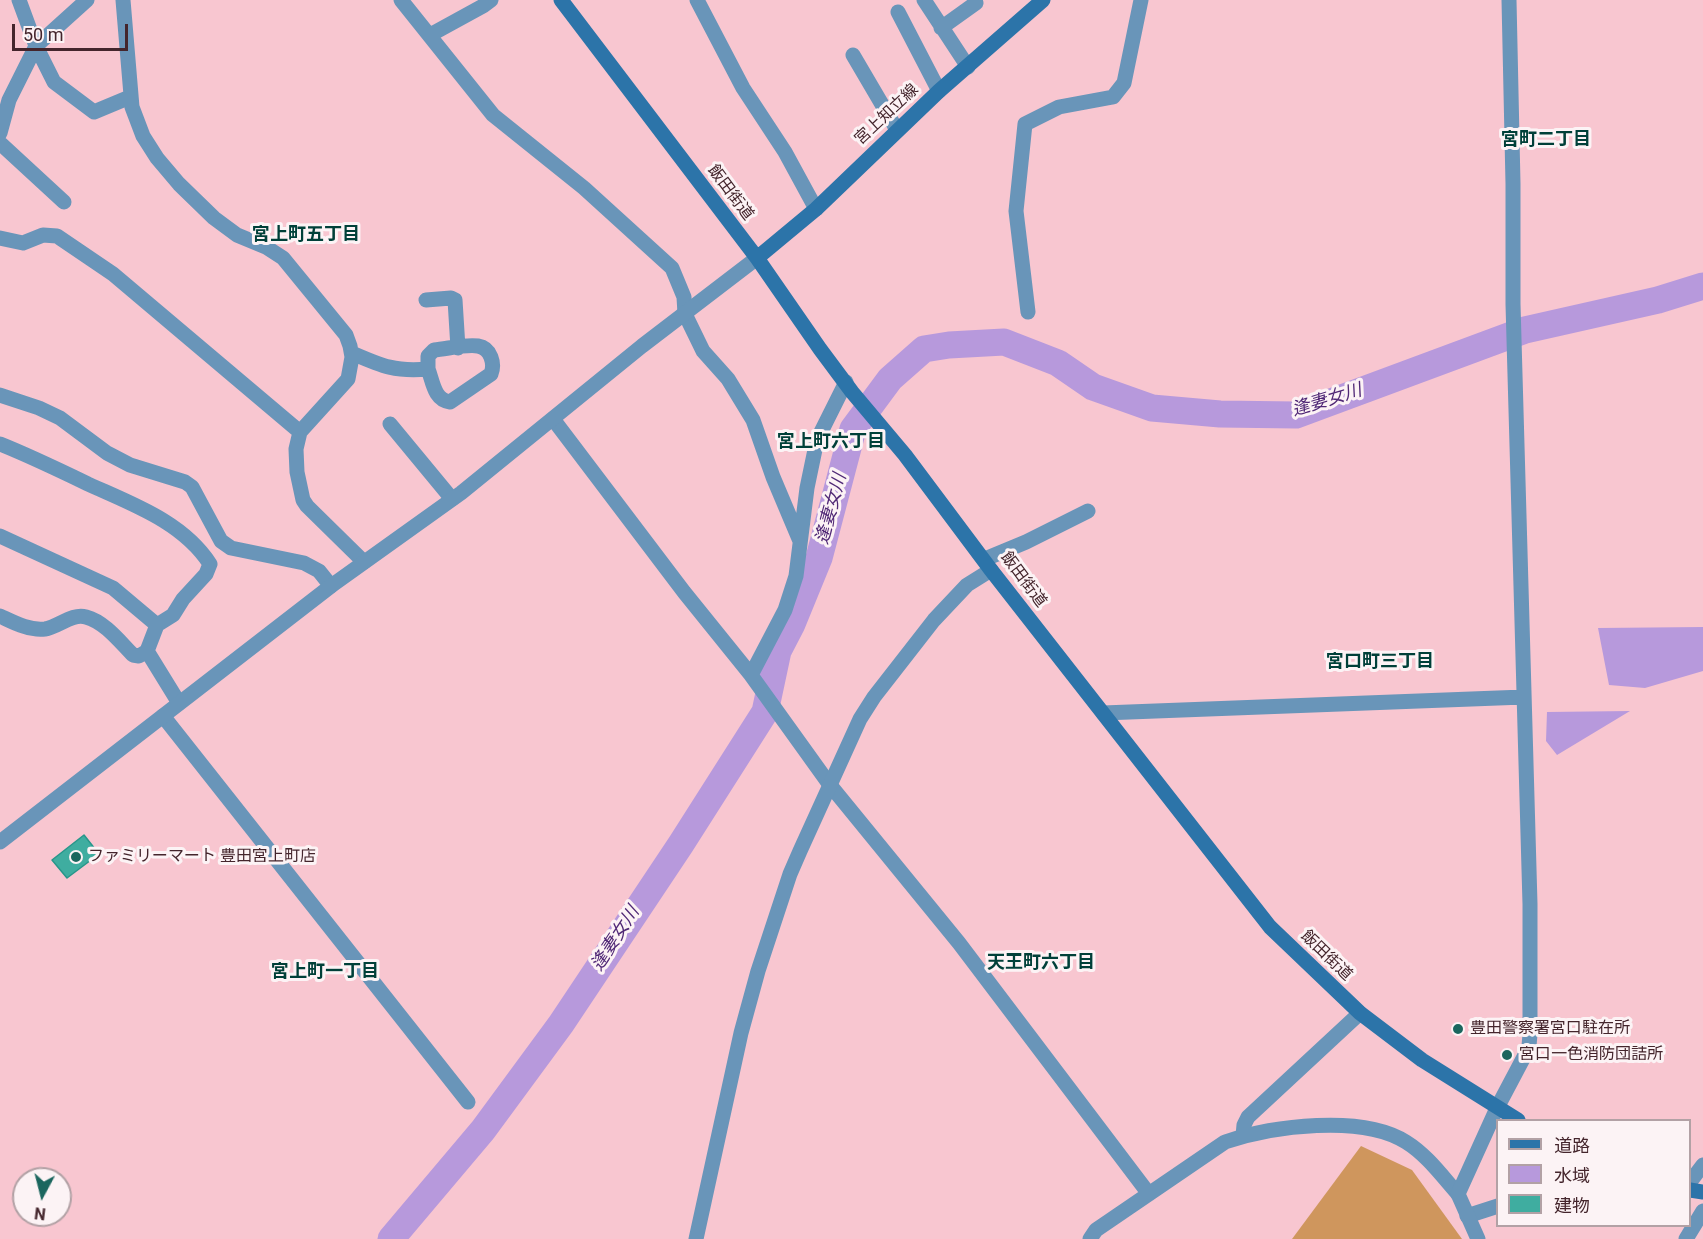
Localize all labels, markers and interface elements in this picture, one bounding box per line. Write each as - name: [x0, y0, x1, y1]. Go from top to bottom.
- scale bar: [15, 12, 130, 50]
- text: 50 m: [23, 24, 63, 45]
- street label: 宮上知立線: [851, 81, 923, 149]
- district label: 宮町二丁目: [1501, 129, 1591, 151]
- street label: 飯田街道: [703, 162, 757, 224]
- district label: 宮上町五丁目: [252, 224, 360, 246]
- water label: 逢妻女川: [1289, 380, 1365, 422]
- district label: 宮上町六丁目: [777, 431, 885, 453]
- water label: 逢妻女川: [812, 471, 852, 547]
- street label: 飯田街道: [996, 549, 1050, 611]
- district label: 宮口町三丁目: [1326, 651, 1434, 673]
- place label: ファミリーマート 豊田宮上町店: [88, 847, 316, 867]
- marker: ファミリーマート 豊田宮上町店: [69, 850, 83, 864]
- water label: 逢妻女川: [587, 903, 645, 975]
- street label: 飯田街道: [1296, 927, 1356, 985]
- district label: 天王町六丁目: [987, 952, 1095, 974]
- district label: 宮上町一丁目: [271, 961, 379, 983]
- place label: 豊田警察署宮口駐在所: [1470, 1019, 1630, 1039]
- marker: 豊田警察署宮口駐在所: [1451, 1022, 1465, 1036]
- place label: 宮口一色消防団詰所: [1519, 1045, 1663, 1065]
- marker: 宮口一色消防団詰所: [1500, 1048, 1514, 1062]
- legend: [1496, 1119, 1691, 1227]
- text: 道路: [1554, 1135, 1590, 1156]
- text: 水域: [1554, 1165, 1590, 1186]
- north arrow: [12, 1167, 72, 1227]
- text: 建物: [1554, 1195, 1590, 1216]
- text: N: [33, 1203, 47, 1223]

